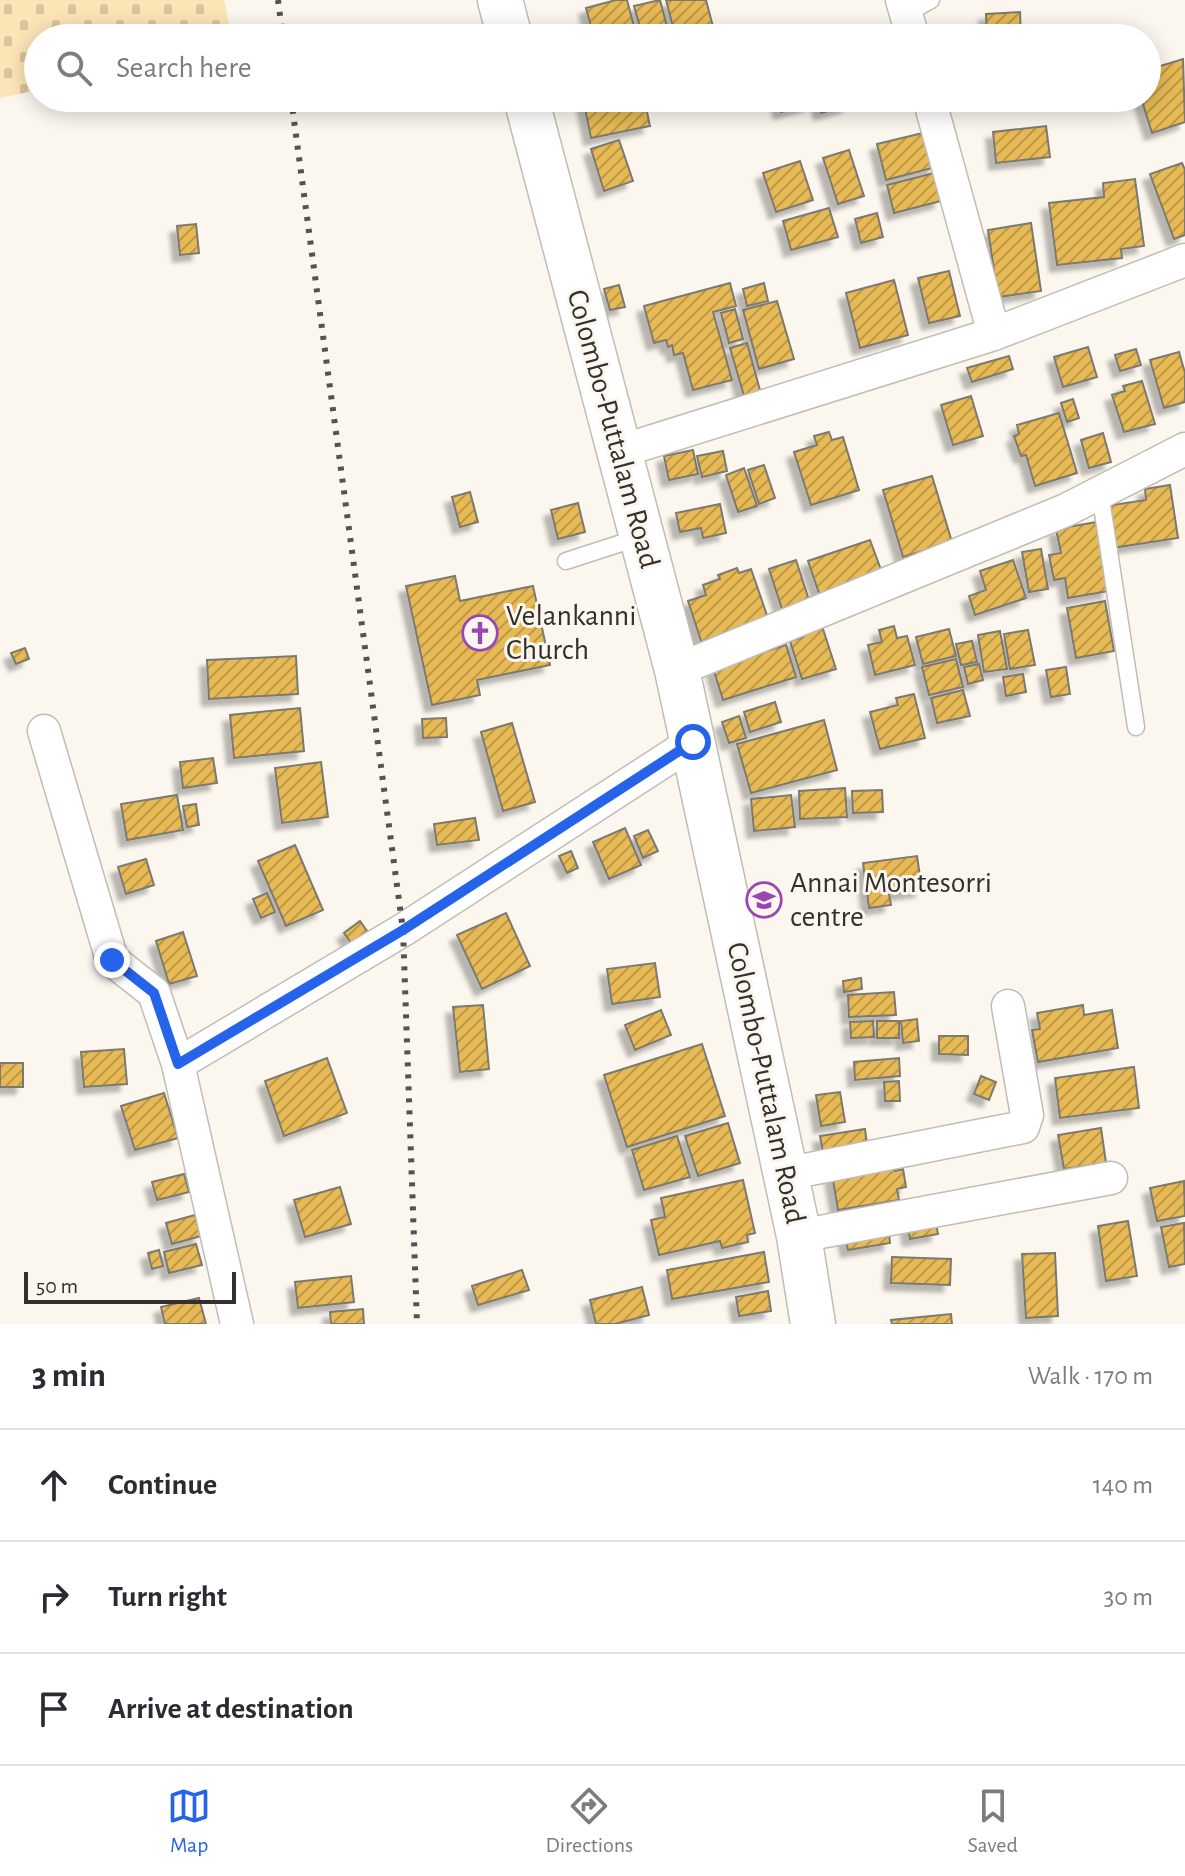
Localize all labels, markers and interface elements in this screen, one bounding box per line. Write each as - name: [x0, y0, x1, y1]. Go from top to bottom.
- search box: [24, 24, 1161, 112]
- icon: search: [52, 46, 96, 90]
- text: Search here: [116, 53, 252, 83]
- street label: Colombo-Puttalam Road: [561, 286, 665, 572]
- place label: Velankanni Church: [506, 601, 636, 665]
- church icon: Velankanni Church: [461, 614, 499, 652]
- route start: [675, 724, 711, 760]
- place label: Annai Montesorri centre: [790, 868, 992, 932]
- school or university icon: Annai Montesorri centre: [745, 881, 783, 919]
- street label: Colombo-Puttalam Road: [721, 939, 811, 1227]
- route end: [94, 942, 130, 978]
- scale bar: [24, 1268, 236, 1304]
- text: 50 m: [36, 1275, 78, 1297]
- text: 3 min: [32, 1359, 106, 1393]
- text: Walk · 170 m: [1028, 1363, 1153, 1389]
- icon: ahead: [32, 1463, 76, 1507]
- text: Continue: [108, 1470, 217, 1500]
- text: 140 m: [1093, 1472, 1153, 1498]
- icon: right: [32, 1575, 76, 1619]
- text: Turn right: [108, 1582, 227, 1612]
- text: 30 m: [1103, 1584, 1153, 1610]
- icon: arrive: [32, 1687, 76, 1731]
- text: Arrive at destination: [108, 1694, 354, 1724]
- tab: Map: [167, 1784, 211, 1858]
- tab: Directions: [545, 1784, 633, 1858]
- tab: Saved: [967, 1784, 1018, 1858]

